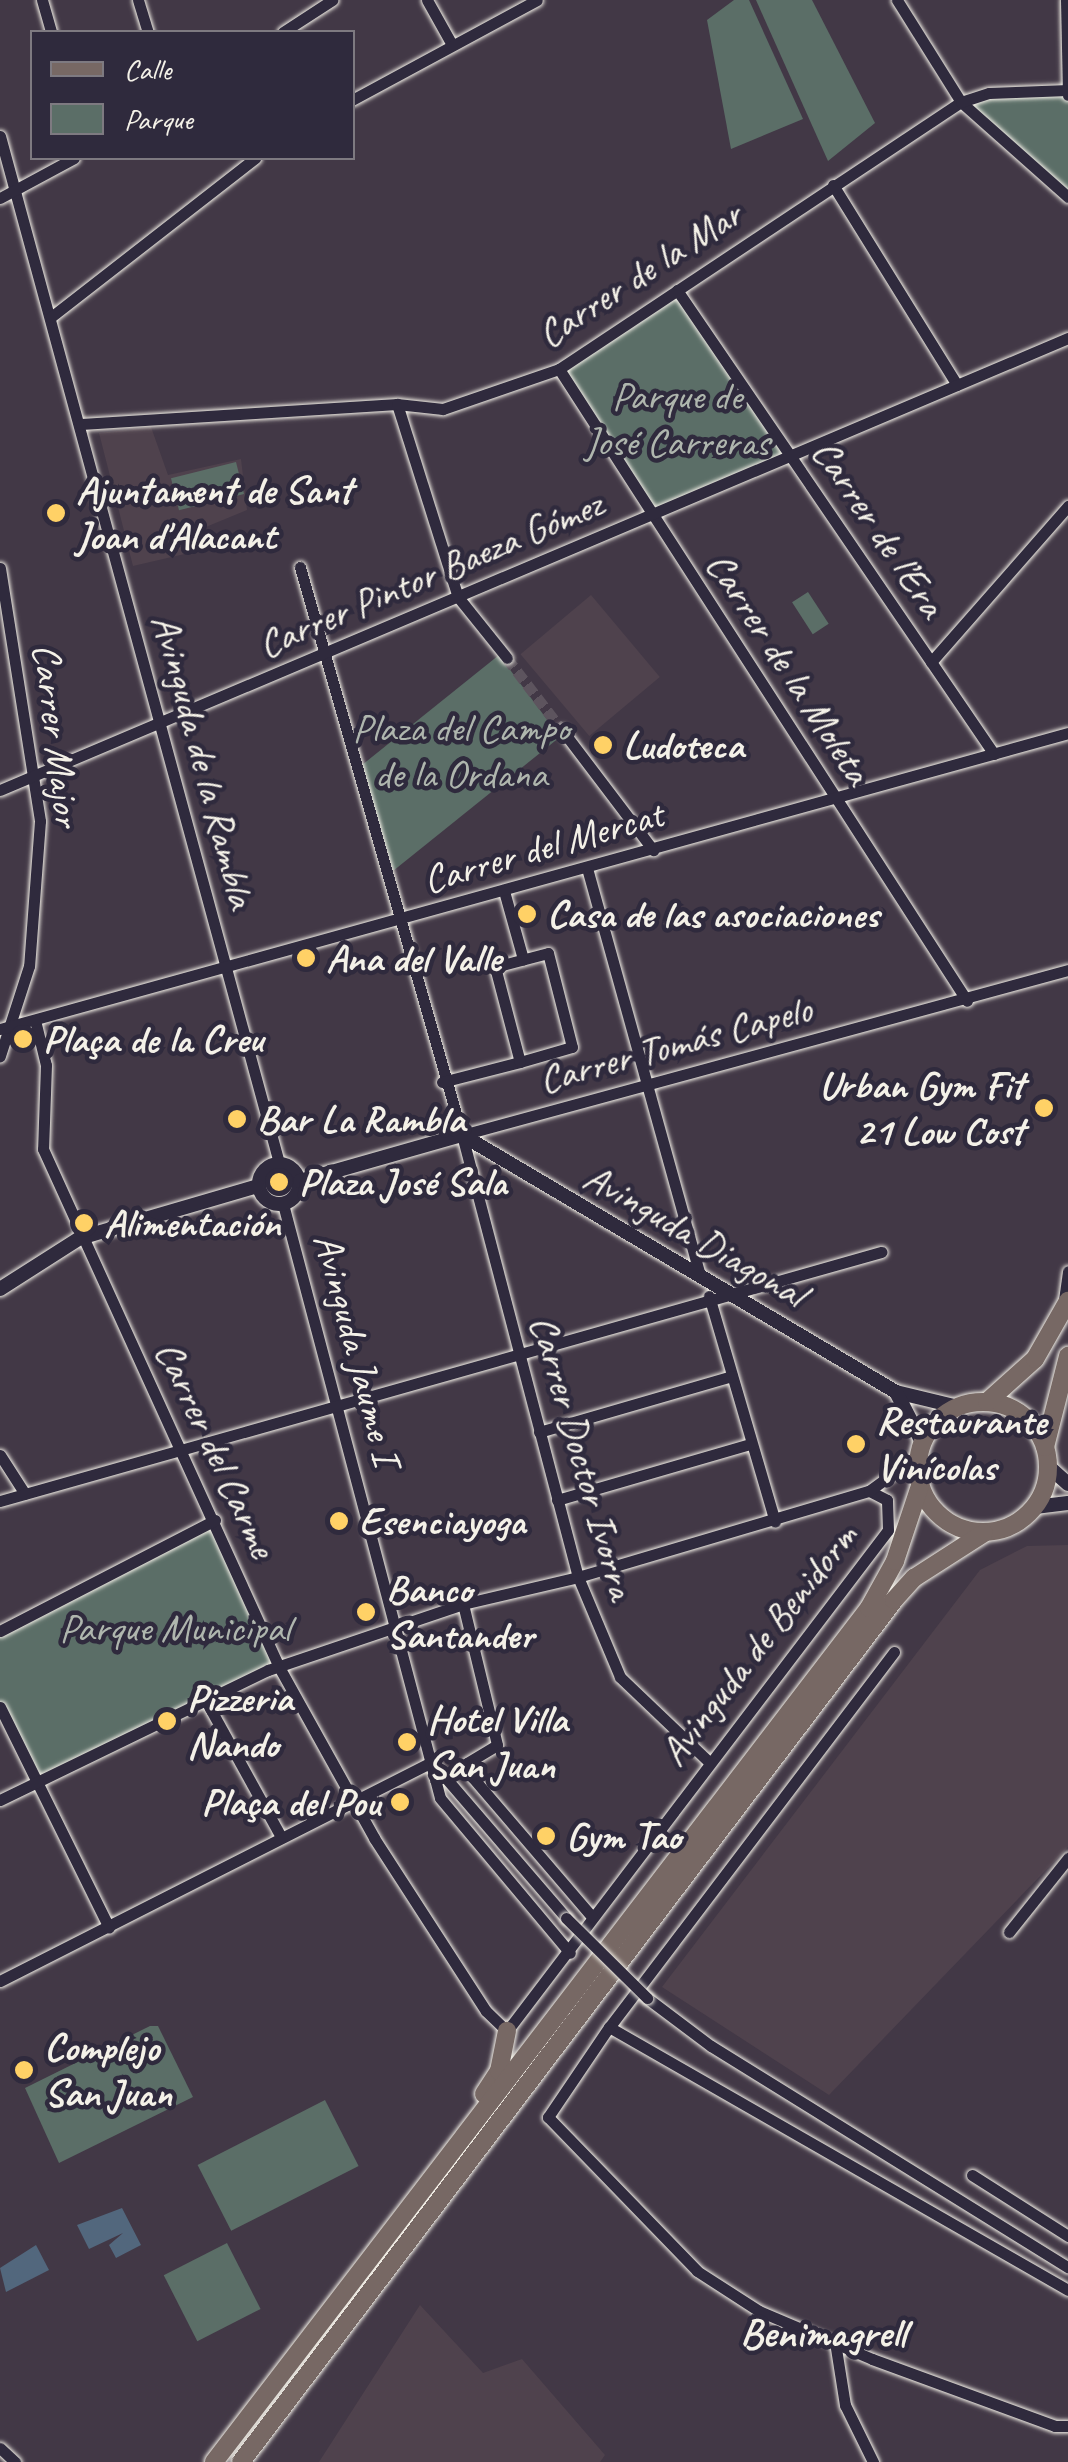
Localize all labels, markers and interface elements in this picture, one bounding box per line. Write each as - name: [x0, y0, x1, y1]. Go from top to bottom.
- legend: [30, 30, 355, 160]
- text: Calle: [124, 50, 171, 88]
- text: Parque: [124, 100, 193, 138]
- street label: Carrer de la Mar: [527, 190, 751, 358]
- park label: Parque de José Carreras: [585, 372, 769, 466]
- street label: Carrer de l’Era: [802, 430, 956, 626]
- place label: Ajuntament de Sant Joan d'Alacant: [76, 466, 353, 560]
- street label: Carrer Pintor Baeza Gómez: [250, 480, 610, 668]
- marker: Ajuntament de Sant Joan d'Alacant: [45, 502, 67, 524]
- street label: Carrer de la Moleta: [696, 543, 882, 793]
- street label: Avinguda de la Rambla: [142, 608, 266, 914]
- street label: Carrer Major: [22, 640, 92, 830]
- park label: Plaza del Campo de la Ordana: [354, 704, 568, 798]
- place label: Ludoteca: [623, 721, 744, 769]
- marker: Ludoteca: [592, 734, 614, 756]
- street label: Carrer del Mercat: [418, 790, 668, 904]
- place label: Casa de las asociaciones: [547, 890, 881, 938]
- marker: Casa de las asociaciones: [516, 903, 538, 925]
- place label: Ana del Valle: [326, 934, 501, 982]
- marker: Ana del Valle: [295, 947, 317, 969]
- street label: Carrer Tomás Capelo: [534, 985, 816, 1103]
- place label: Plaça de la Creu: [43, 1015, 264, 1063]
- marker: Plaça de la Creu: [12, 1028, 34, 1050]
- place label: Urban Gym Fit 21 Low Cost: [819, 1061, 1024, 1155]
- place label: Bar La Rambla: [257, 1095, 468, 1143]
- marker: Urban Gym Fit 21 Low Cost: [1033, 1097, 1055, 1119]
- marker: Bar La Rambla: [226, 1108, 248, 1130]
- street label: Avinguda Diagonal: [576, 1152, 814, 1318]
- place label: Plaza José Sala: [299, 1158, 506, 1206]
- marker: Plaza José Sala: [268, 1171, 290, 1193]
- place label: Alimentación: [104, 1199, 280, 1247]
- marker: Alimentación: [73, 1212, 95, 1234]
- street label: Avinguda Jaume I: [303, 1229, 411, 1469]
- street label: Carrer Doctor Ivorra: [520, 1310, 646, 1604]
- street label: Carrer del Carme: [144, 1332, 288, 1566]
- place label: Restaurante Vinícolas: [876, 1397, 1046, 1491]
- marker: Restaurante Vinícolas: [845, 1433, 867, 1455]
- place label: Esenciayoga: [359, 1497, 525, 1545]
- marker: Esenciayoga: [328, 1510, 350, 1532]
- street label: Avinguda de Benidorm: [649, 1513, 867, 1775]
- place label: Banco Santander: [386, 1565, 533, 1659]
- marker: Banco Santander: [355, 1601, 377, 1623]
- park label: Parque Municipal: [60, 1604, 290, 1652]
- place label: Pizzeria Nando: [187, 1674, 293, 1768]
- place label: Hotel Villa San Juan: [427, 1695, 566, 1789]
- marker: Pizzeria Nando: [156, 1710, 178, 1732]
- marker: Hotel Villa San Juan: [396, 1731, 418, 1753]
- place label: Plaça del Pou: [201, 1778, 380, 1826]
- marker: Plaça del Pou: [389, 1791, 411, 1813]
- place label: Gym Tao: [566, 1812, 681, 1860]
- marker: Gym Tao: [535, 1825, 557, 1847]
- place label: Complejo San Juan: [44, 2023, 171, 2117]
- marker: Complejo San Juan: [13, 2059, 35, 2081]
- district label: Benimagrell: [740, 2309, 906, 2359]

